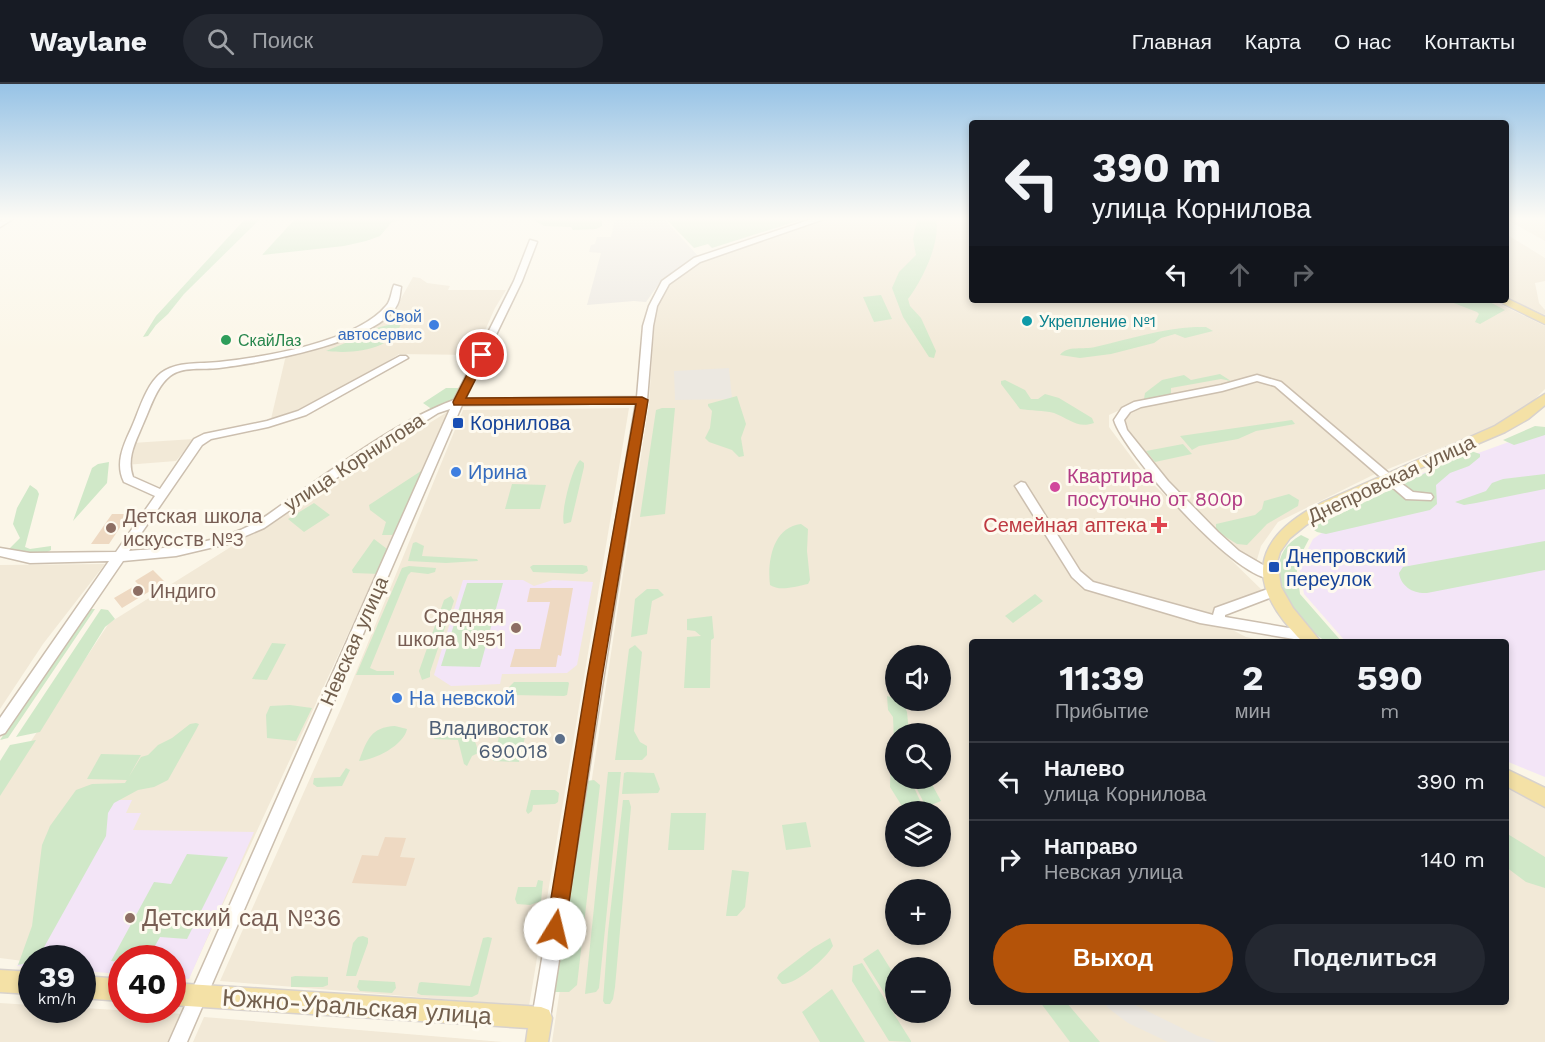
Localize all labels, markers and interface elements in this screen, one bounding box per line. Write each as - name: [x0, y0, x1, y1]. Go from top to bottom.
- search box: [183, 14, 603, 68]
- text: Waylane: [30, 25, 147, 58]
- icon: search: [204, 25, 237, 58]
- text: Поиск: [252, 28, 313, 53]
- text: Главная: [1132, 29, 1212, 54]
- text: Карта: [1245, 29, 1301, 54]
- text: О нас: [1334, 29, 1391, 54]
- text: Контакты: [1424, 29, 1515, 54]
- text: 390 m: [1092, 143, 1221, 192]
- icon: left: [993, 144, 1071, 222]
- text: улица Корнилова: [1092, 193, 1311, 225]
- icon: left: [1160, 258, 1193, 291]
- icon: ahead: [1223, 258, 1256, 291]
- icon: right: [1286, 258, 1319, 291]
- place label: Свой автосервис: [338, 307, 422, 344]
- place label: Укрепление №1: [1039, 312, 1156, 331]
- marker: Укрепление №1: [1020, 314, 1034, 328]
- marker: Свой автосервис: [427, 318, 441, 332]
- pin: [456, 329, 507, 380]
- place label: СкайЛаз: [238, 331, 301, 350]
- marker: СкайЛаз: [219, 333, 233, 347]
- icon: arrive: [465, 338, 498, 371]
- street label: улица Корнилова: [279, 407, 429, 516]
- place label: Корнилова: [470, 411, 572, 435]
- marker: Корнилова: [451, 416, 465, 430]
- street label: Днепровская улица: [1303, 429, 1479, 528]
- place label: Ирина: [468, 460, 528, 484]
- place label: Квартира посуточно от 800р: [1067, 464, 1243, 511]
- marker: Ирина: [449, 465, 463, 479]
- marker: Квартира посуточно от 800р: [1048, 480, 1062, 494]
- place label: Детская школа искусcтв №3: [123, 504, 263, 551]
- place label: Семейная аптека: [983, 513, 1148, 537]
- marker: Семейная аптека: [1152, 518, 1166, 532]
- marker: Детская школа искусcтв №3: [104, 521, 118, 535]
- place label: Днепровский переулок: [1286, 544, 1406, 591]
- marker: Днепровский переулок: [1267, 560, 1281, 574]
- street label: Невская улица: [315, 572, 394, 709]
- place label: Индиго: [150, 579, 216, 603]
- marker: Индиго: [131, 584, 145, 598]
- place label: Средняя школа №51: [397, 604, 504, 651]
- marker: Средняя школа №51: [509, 621, 523, 635]
- map controls: [885, 645, 951, 1023]
- button: sound: [885, 645, 951, 711]
- text: 11:39: [1059, 657, 1145, 699]
- text: 2: [1242, 657, 1264, 699]
- text: 590: [1357, 657, 1423, 699]
- place label: На невской: [409, 686, 515, 710]
- marker: На невской: [390, 691, 404, 705]
- text: Прибытие: [1055, 699, 1149, 723]
- text: мин: [1235, 699, 1271, 723]
- text: m: [1380, 699, 1399, 723]
- place label: Владивосток 690018: [429, 716, 548, 763]
- button: search: [885, 723, 951, 789]
- marker: Владивосток 690018: [553, 732, 567, 746]
- text: Налево: [1044, 756, 1125, 781]
- icon: left: [993, 765, 1026, 798]
- text: 390 m: [1416, 769, 1485, 794]
- text: улица Корнилова: [1044, 782, 1206, 806]
- button: layers: [885, 801, 951, 867]
- text: Направо: [1044, 834, 1138, 859]
- icon: right: [993, 843, 1026, 876]
- text: 140 m: [1421, 847, 1485, 872]
- text: Невская улица: [1044, 860, 1183, 884]
- button: +: [885, 879, 951, 945]
- position arrow: [523, 897, 587, 961]
- place label: Детский сад №36: [142, 904, 341, 932]
- marker: Детский сад №36: [123, 911, 137, 925]
- button: Выход: [993, 924, 1233, 993]
- button: Поделиться: [1245, 924, 1485, 993]
- speed limit sign: 40: [108, 945, 186, 1023]
- button: −: [885, 957, 951, 1023]
- text: 39: [39, 959, 75, 994]
- street label: Южно-Уральская улица: [221, 984, 493, 1030]
- text: km/h: [38, 990, 76, 1008]

